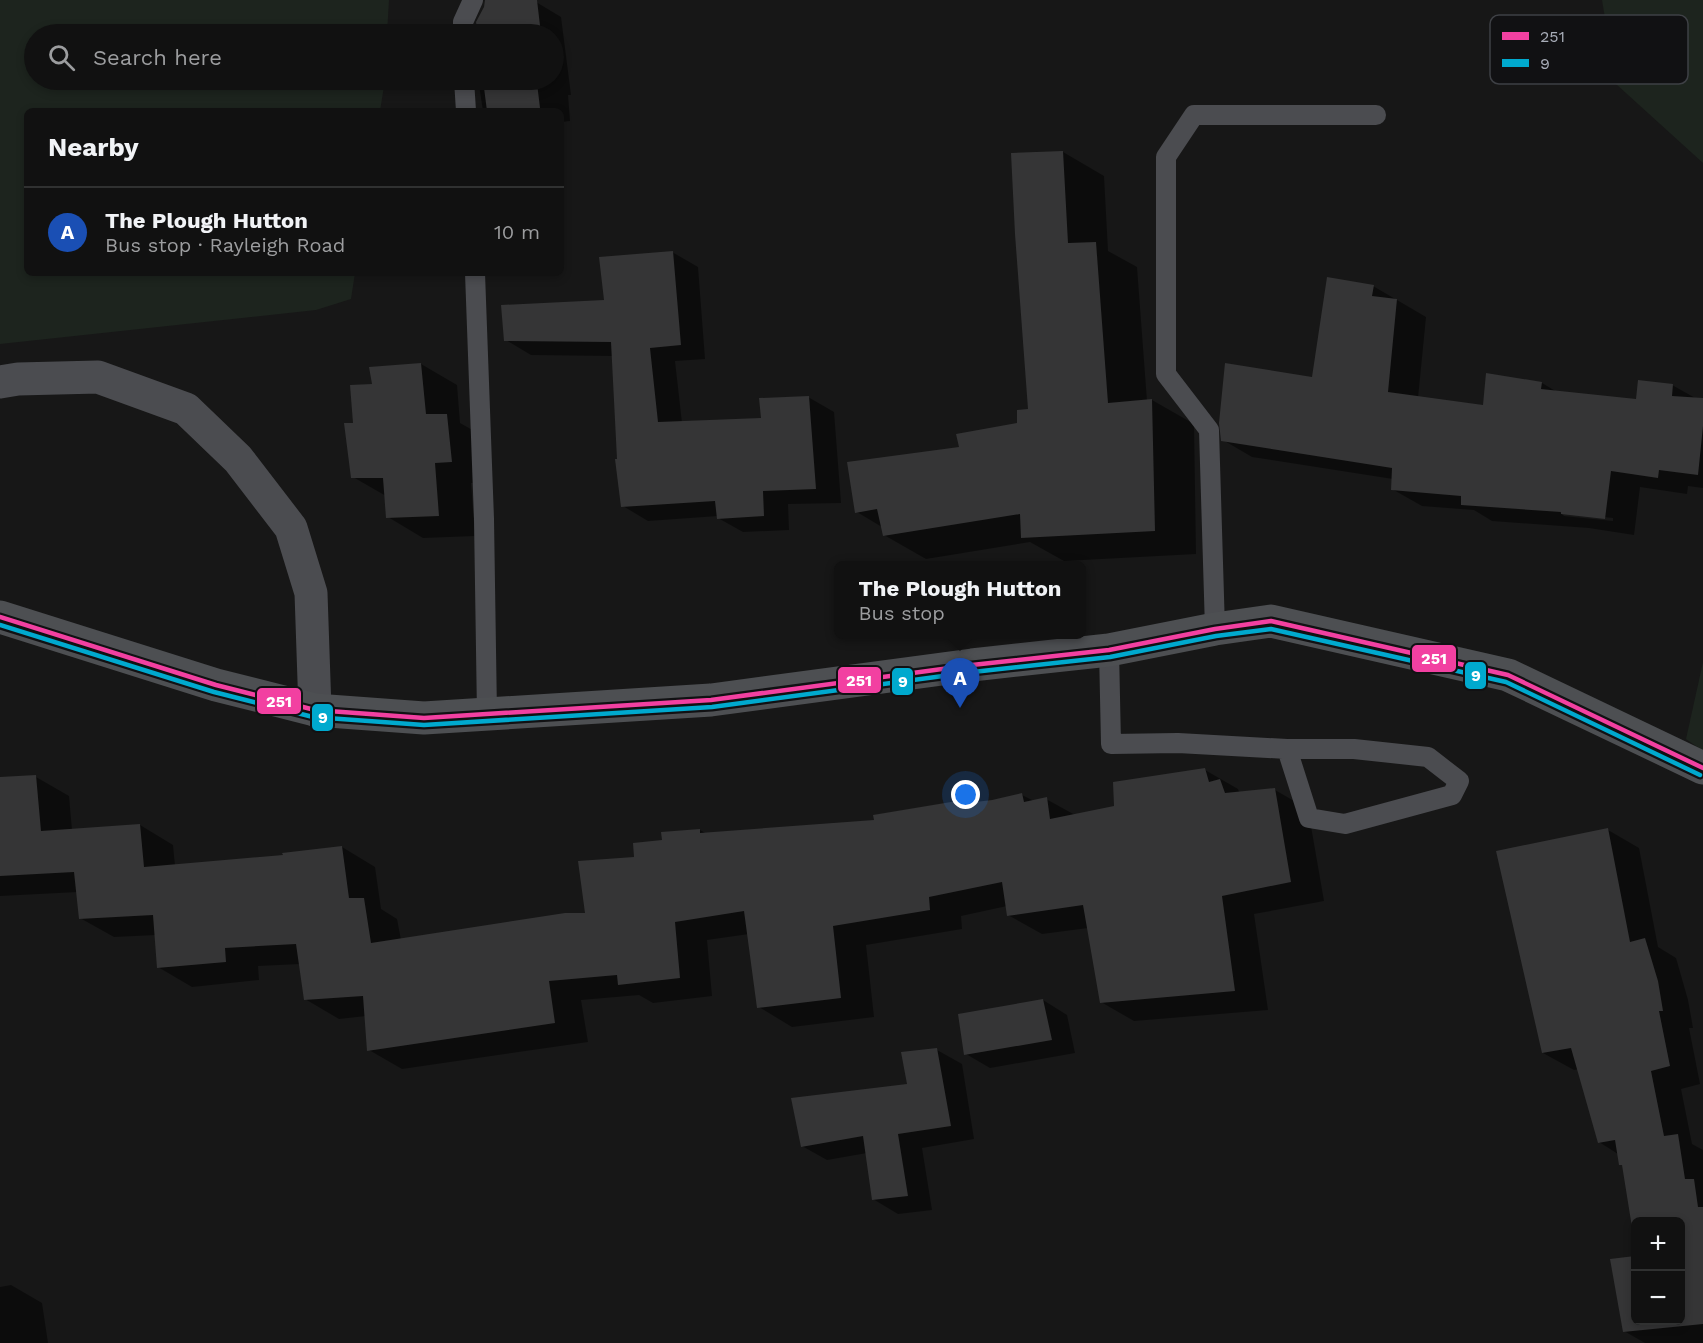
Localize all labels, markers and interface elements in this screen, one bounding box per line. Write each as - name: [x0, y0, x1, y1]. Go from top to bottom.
- legend: [1490, 15, 1688, 84]
- search box: [24, 24, 564, 90]
- text: 251: [1540, 27, 1565, 46]
- icon: search: [45, 41, 78, 74]
- text: Search here: [93, 45, 222, 70]
- text: 9: [1540, 54, 1550, 73]
- text: Nearby: [48, 132, 139, 162]
- text: The Plough Hutton: [105, 208, 308, 233]
- text: A: [61, 220, 74, 244]
- text: 10 m: [494, 220, 540, 244]
- text: Bus stop · Rayleigh Road: [105, 233, 345, 257]
- popup: [834, 561, 1086, 639]
- text: The Plough Hutton: [859, 576, 1061, 601]
- text: Bus stop: [859, 601, 945, 625]
- line badge: 251: [1411, 644, 1457, 673]
- text: 251: [1421, 649, 1447, 668]
- pin: A: [940, 658, 980, 708]
- line badge: 9: [1464, 661, 1487, 690]
- line badge: 251: [837, 666, 882, 694]
- text: 9: [1471, 666, 1481, 685]
- line badge: 9: [891, 667, 914, 696]
- text: 251: [846, 671, 872, 690]
- text: 9: [898, 672, 908, 691]
- line badge: 251: [256, 687, 302, 715]
- text: 251: [266, 692, 292, 711]
- line badge: 9: [311, 703, 334, 732]
- text: 9: [318, 708, 328, 727]
- your location: [951, 780, 980, 809]
- map controls: [1631, 1217, 1685, 1325]
- button: +: [1631, 1217, 1685, 1271]
- button: −: [1631, 1271, 1685, 1325]

